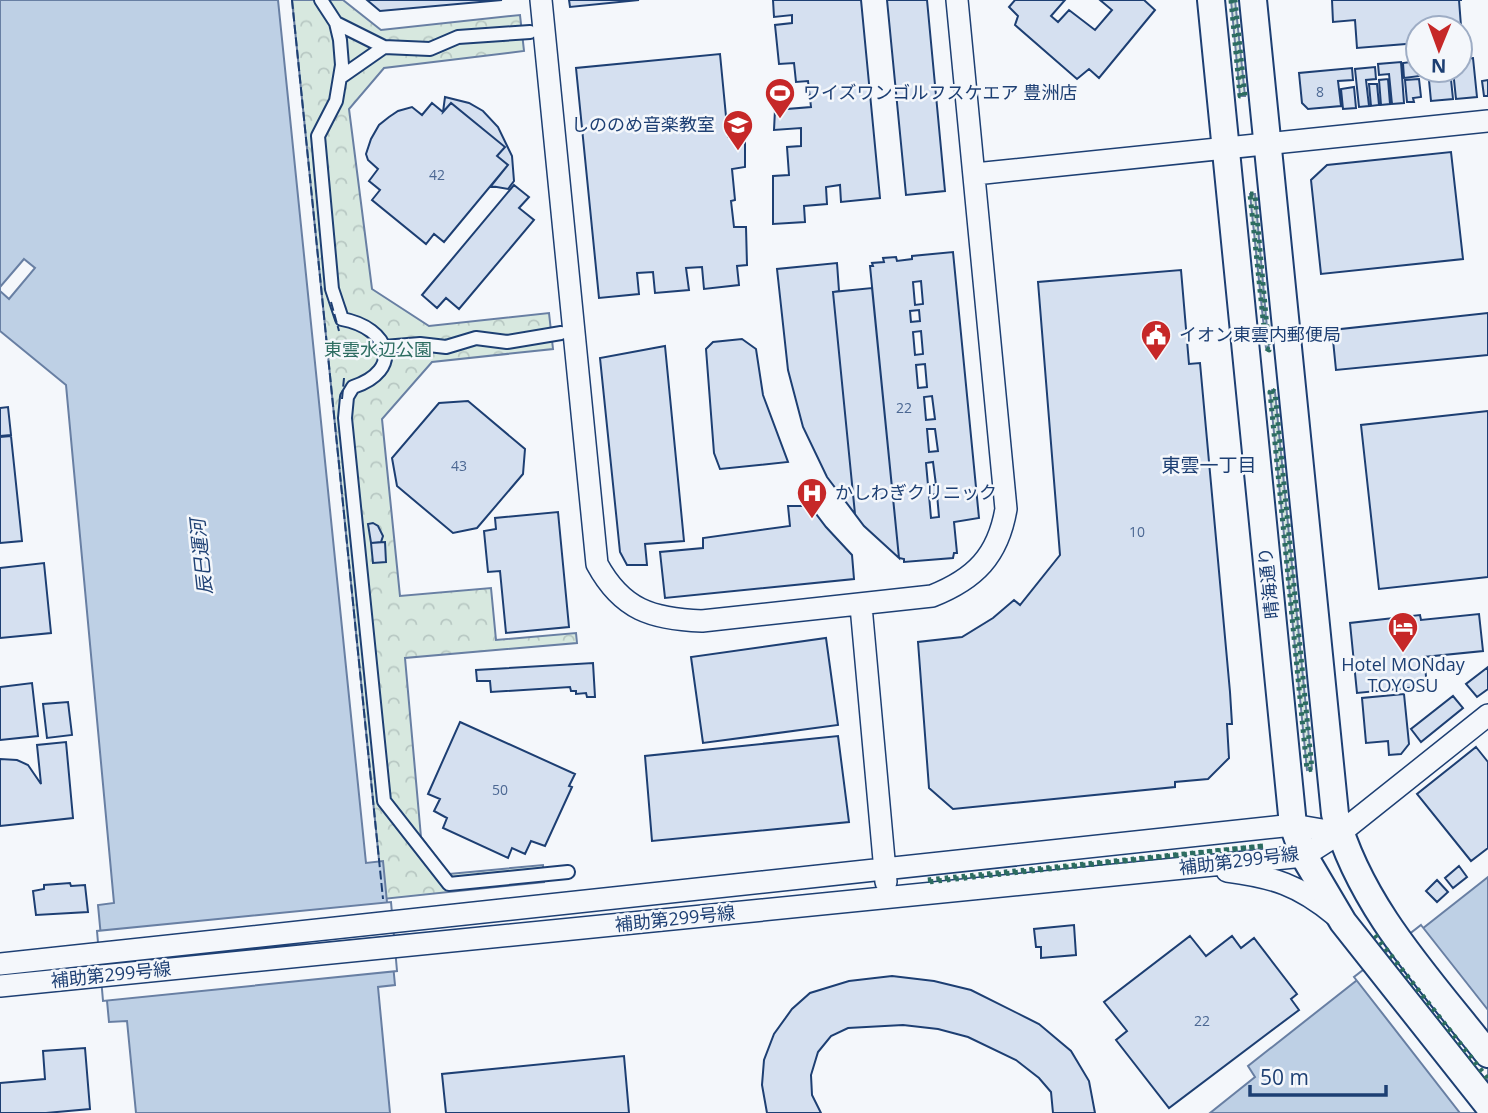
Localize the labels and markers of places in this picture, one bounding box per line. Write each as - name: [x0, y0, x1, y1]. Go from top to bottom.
- sports icon: ワイズワンゴルフスケエア 豊洲店: [763, 76, 797, 120]
- place label: ワイズワンゴルフスケエア 豊洲店: [803, 80, 1077, 104]
- school or university icon: しののめ音楽教室: [721, 108, 755, 152]
- place label: しののめ音楽教室: [571, 112, 715, 136]
- public building icon: イオン東雲内郵便局: [1139, 318, 1173, 362]
- place label: イオン東雲内郵便局: [1179, 322, 1341, 346]
- hospital icon: かしわぎクリニック: [795, 476, 829, 520]
- place label: かしわぎクリニック: [835, 480, 997, 504]
- hotel icon: Hotel MONday TOYOSU: [1386, 610, 1420, 654]
- place label: Hotel MONday TOYOSU: [1341, 652, 1466, 697]

